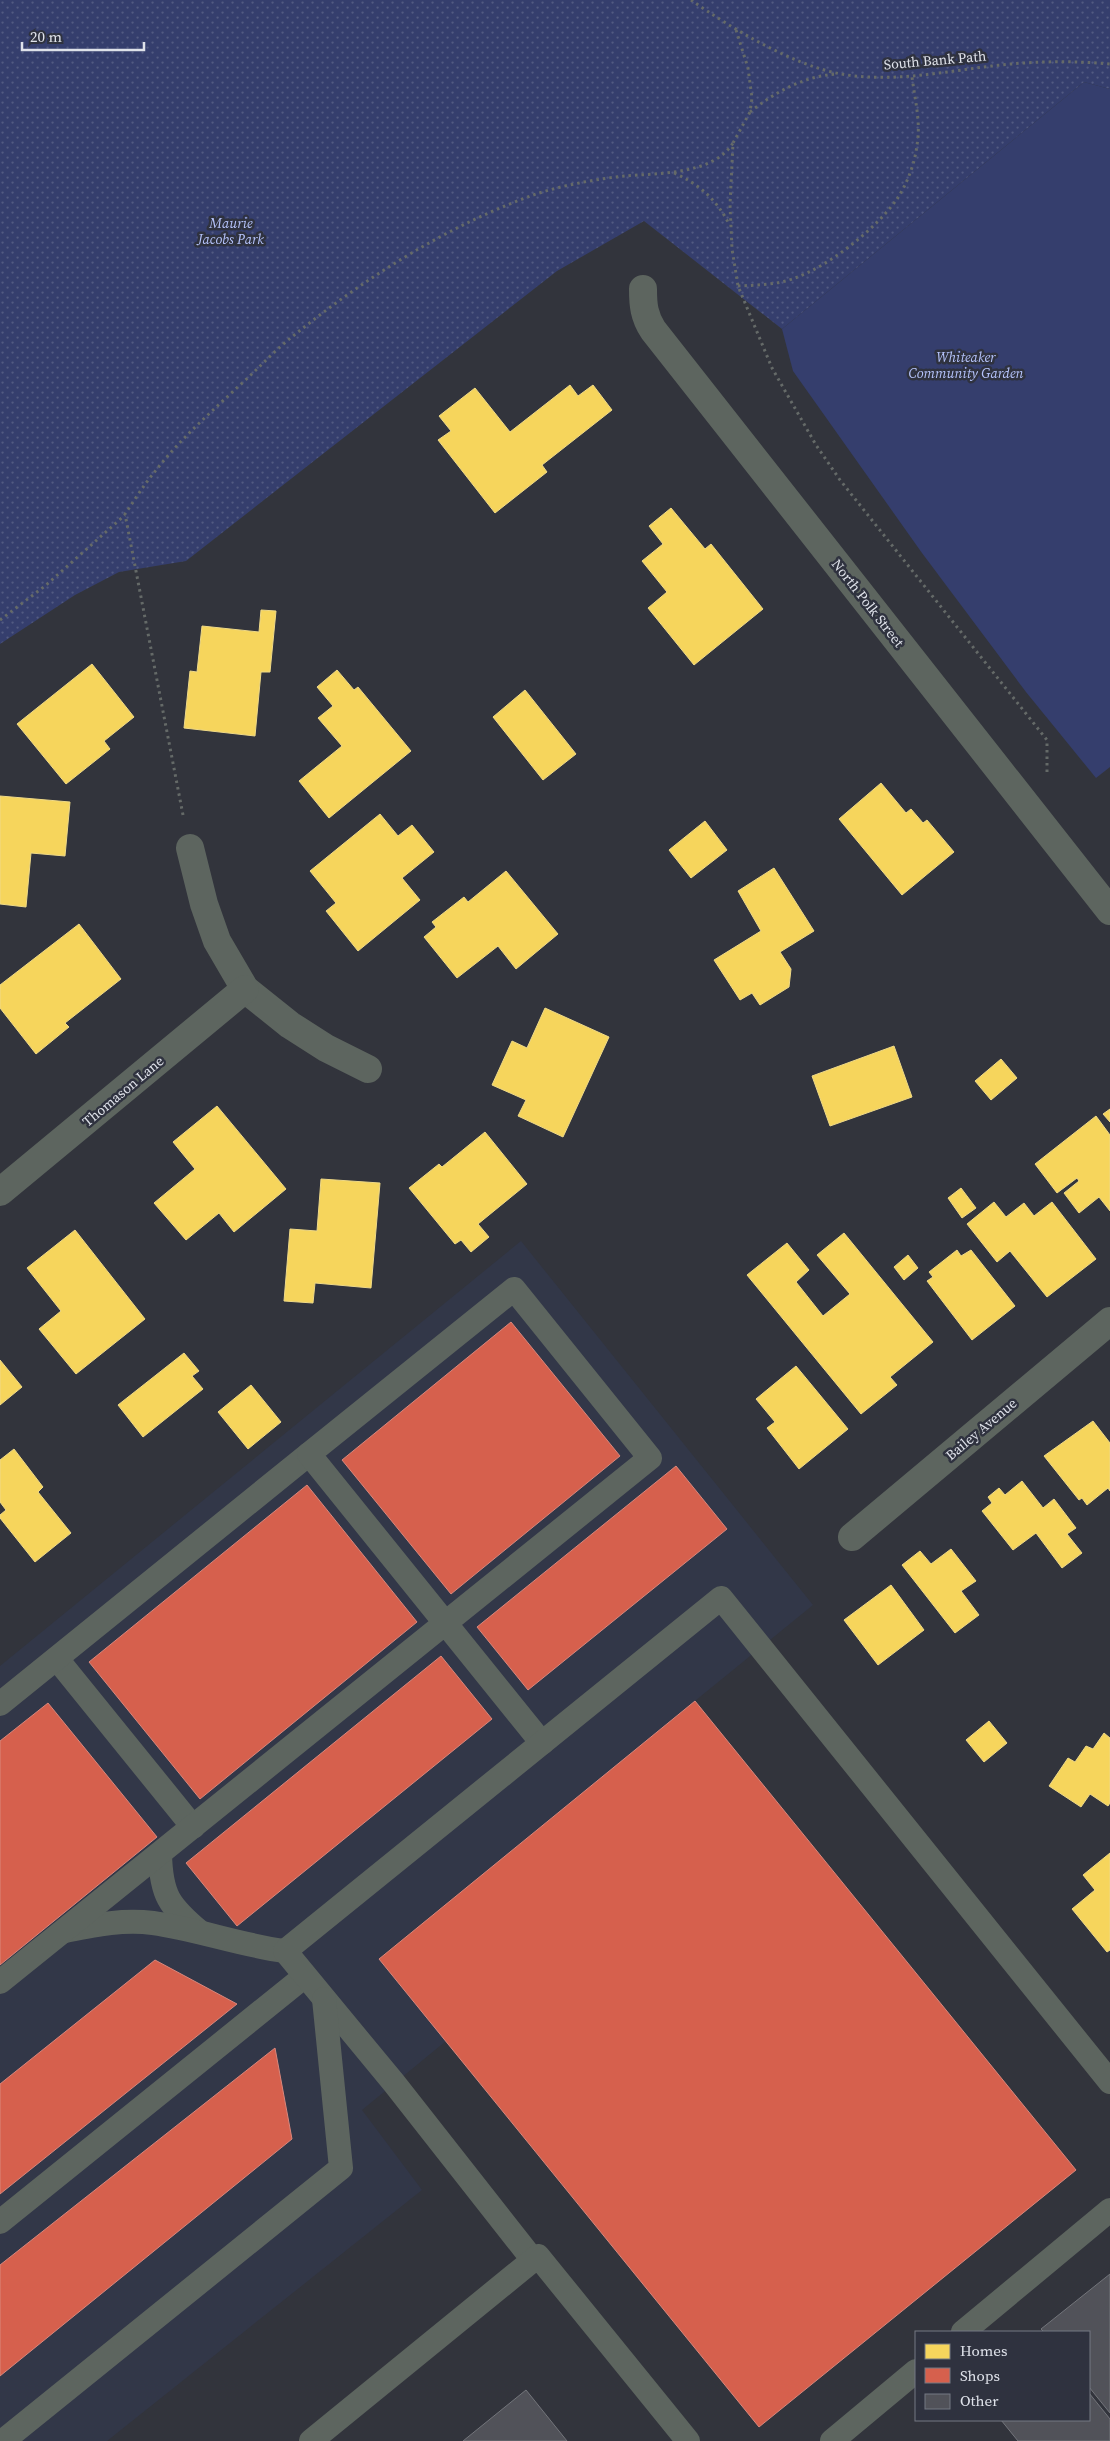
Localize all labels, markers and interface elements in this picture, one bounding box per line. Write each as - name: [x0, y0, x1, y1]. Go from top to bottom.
- scale bar: [22, 20, 145, 52]
- text: 20 m: [30, 26, 62, 47]
- street label: South Bank Path: [883, 46, 987, 74]
- park label: Maurie Jacobs Park: [196, 213, 264, 249]
- park label: Whiteaker Community Garden: [908, 347, 1024, 383]
- street label: North Polk Street: [827, 555, 909, 652]
- street label: Thomason Lane: [78, 1051, 168, 1131]
- street label: Bailey Avenue: [941, 1393, 1021, 1465]
- legend: [915, 2331, 1090, 2421]
- text: Homes: [960, 2340, 1007, 2361]
- text: Shops: [960, 2365, 1000, 2386]
- text: Other: [960, 2390, 999, 2411]

